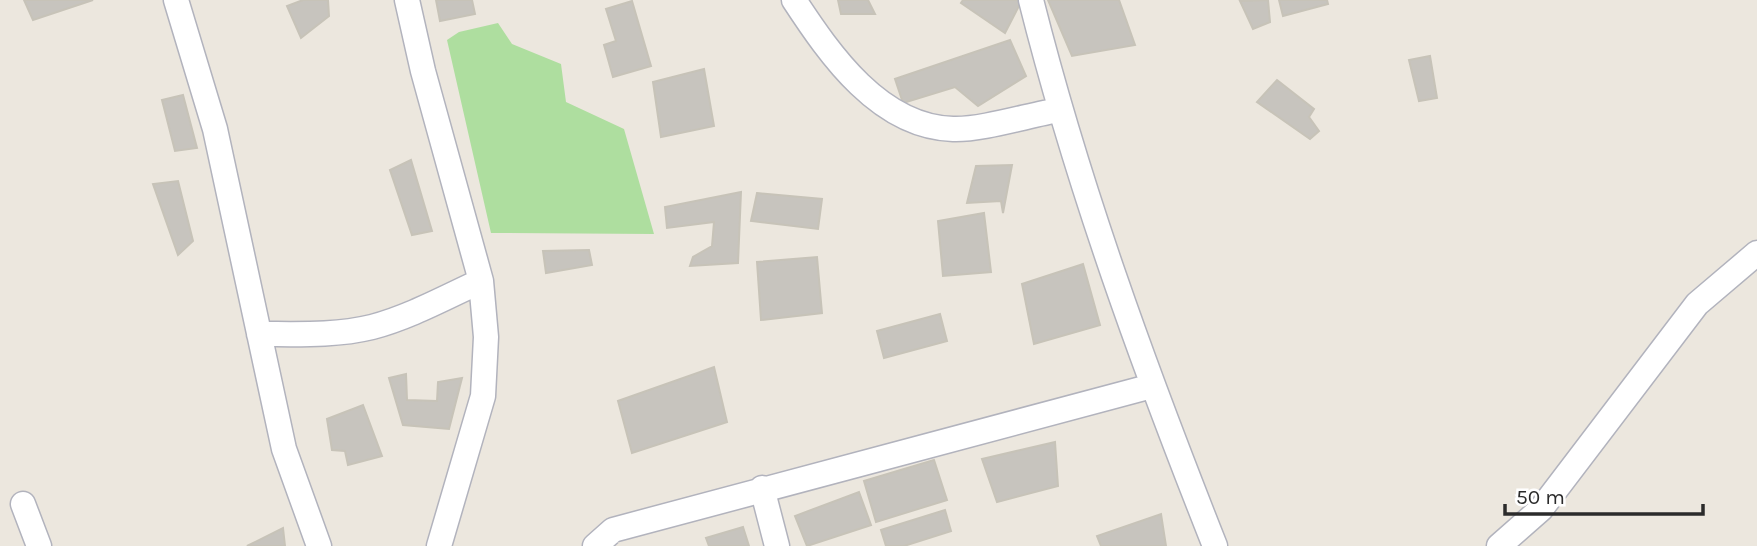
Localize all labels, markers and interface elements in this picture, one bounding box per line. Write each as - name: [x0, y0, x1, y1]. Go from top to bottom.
- scale bar: [1505, 472, 1703, 516]
- text: 50 m: [1516, 485, 1565, 509]

